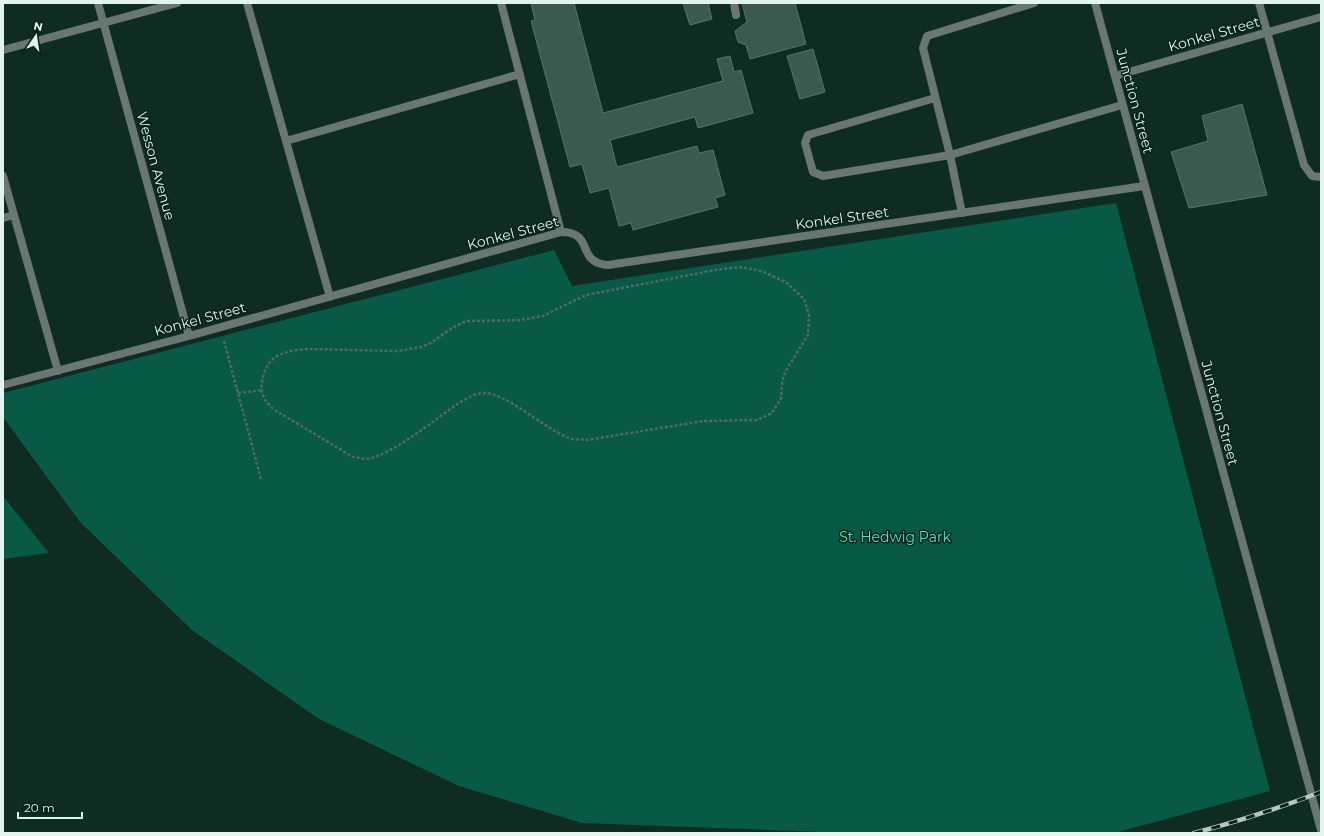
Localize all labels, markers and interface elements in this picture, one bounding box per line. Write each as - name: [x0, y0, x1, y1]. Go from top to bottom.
- street label: Konkel Street: [1166, 12, 1262, 56]
- north arrow: [16, 16, 56, 56]
- text: N: [32, 18, 44, 34]
- street label: Junction Street: [1112, 46, 1158, 156]
- street label: Wesson Avenue: [133, 110, 179, 222]
- street label: Konkel Street: [794, 202, 890, 233]
- street label: Konkel Street: [465, 212, 561, 254]
- street label: Konkel Street: [152, 298, 248, 340]
- street label: Junction Street: [1197, 358, 1243, 468]
- park label: St. Hedwig Park: [839, 528, 951, 546]
- scale bar: [18, 794, 82, 820]
- text: 20 m: [24, 800, 55, 815]

